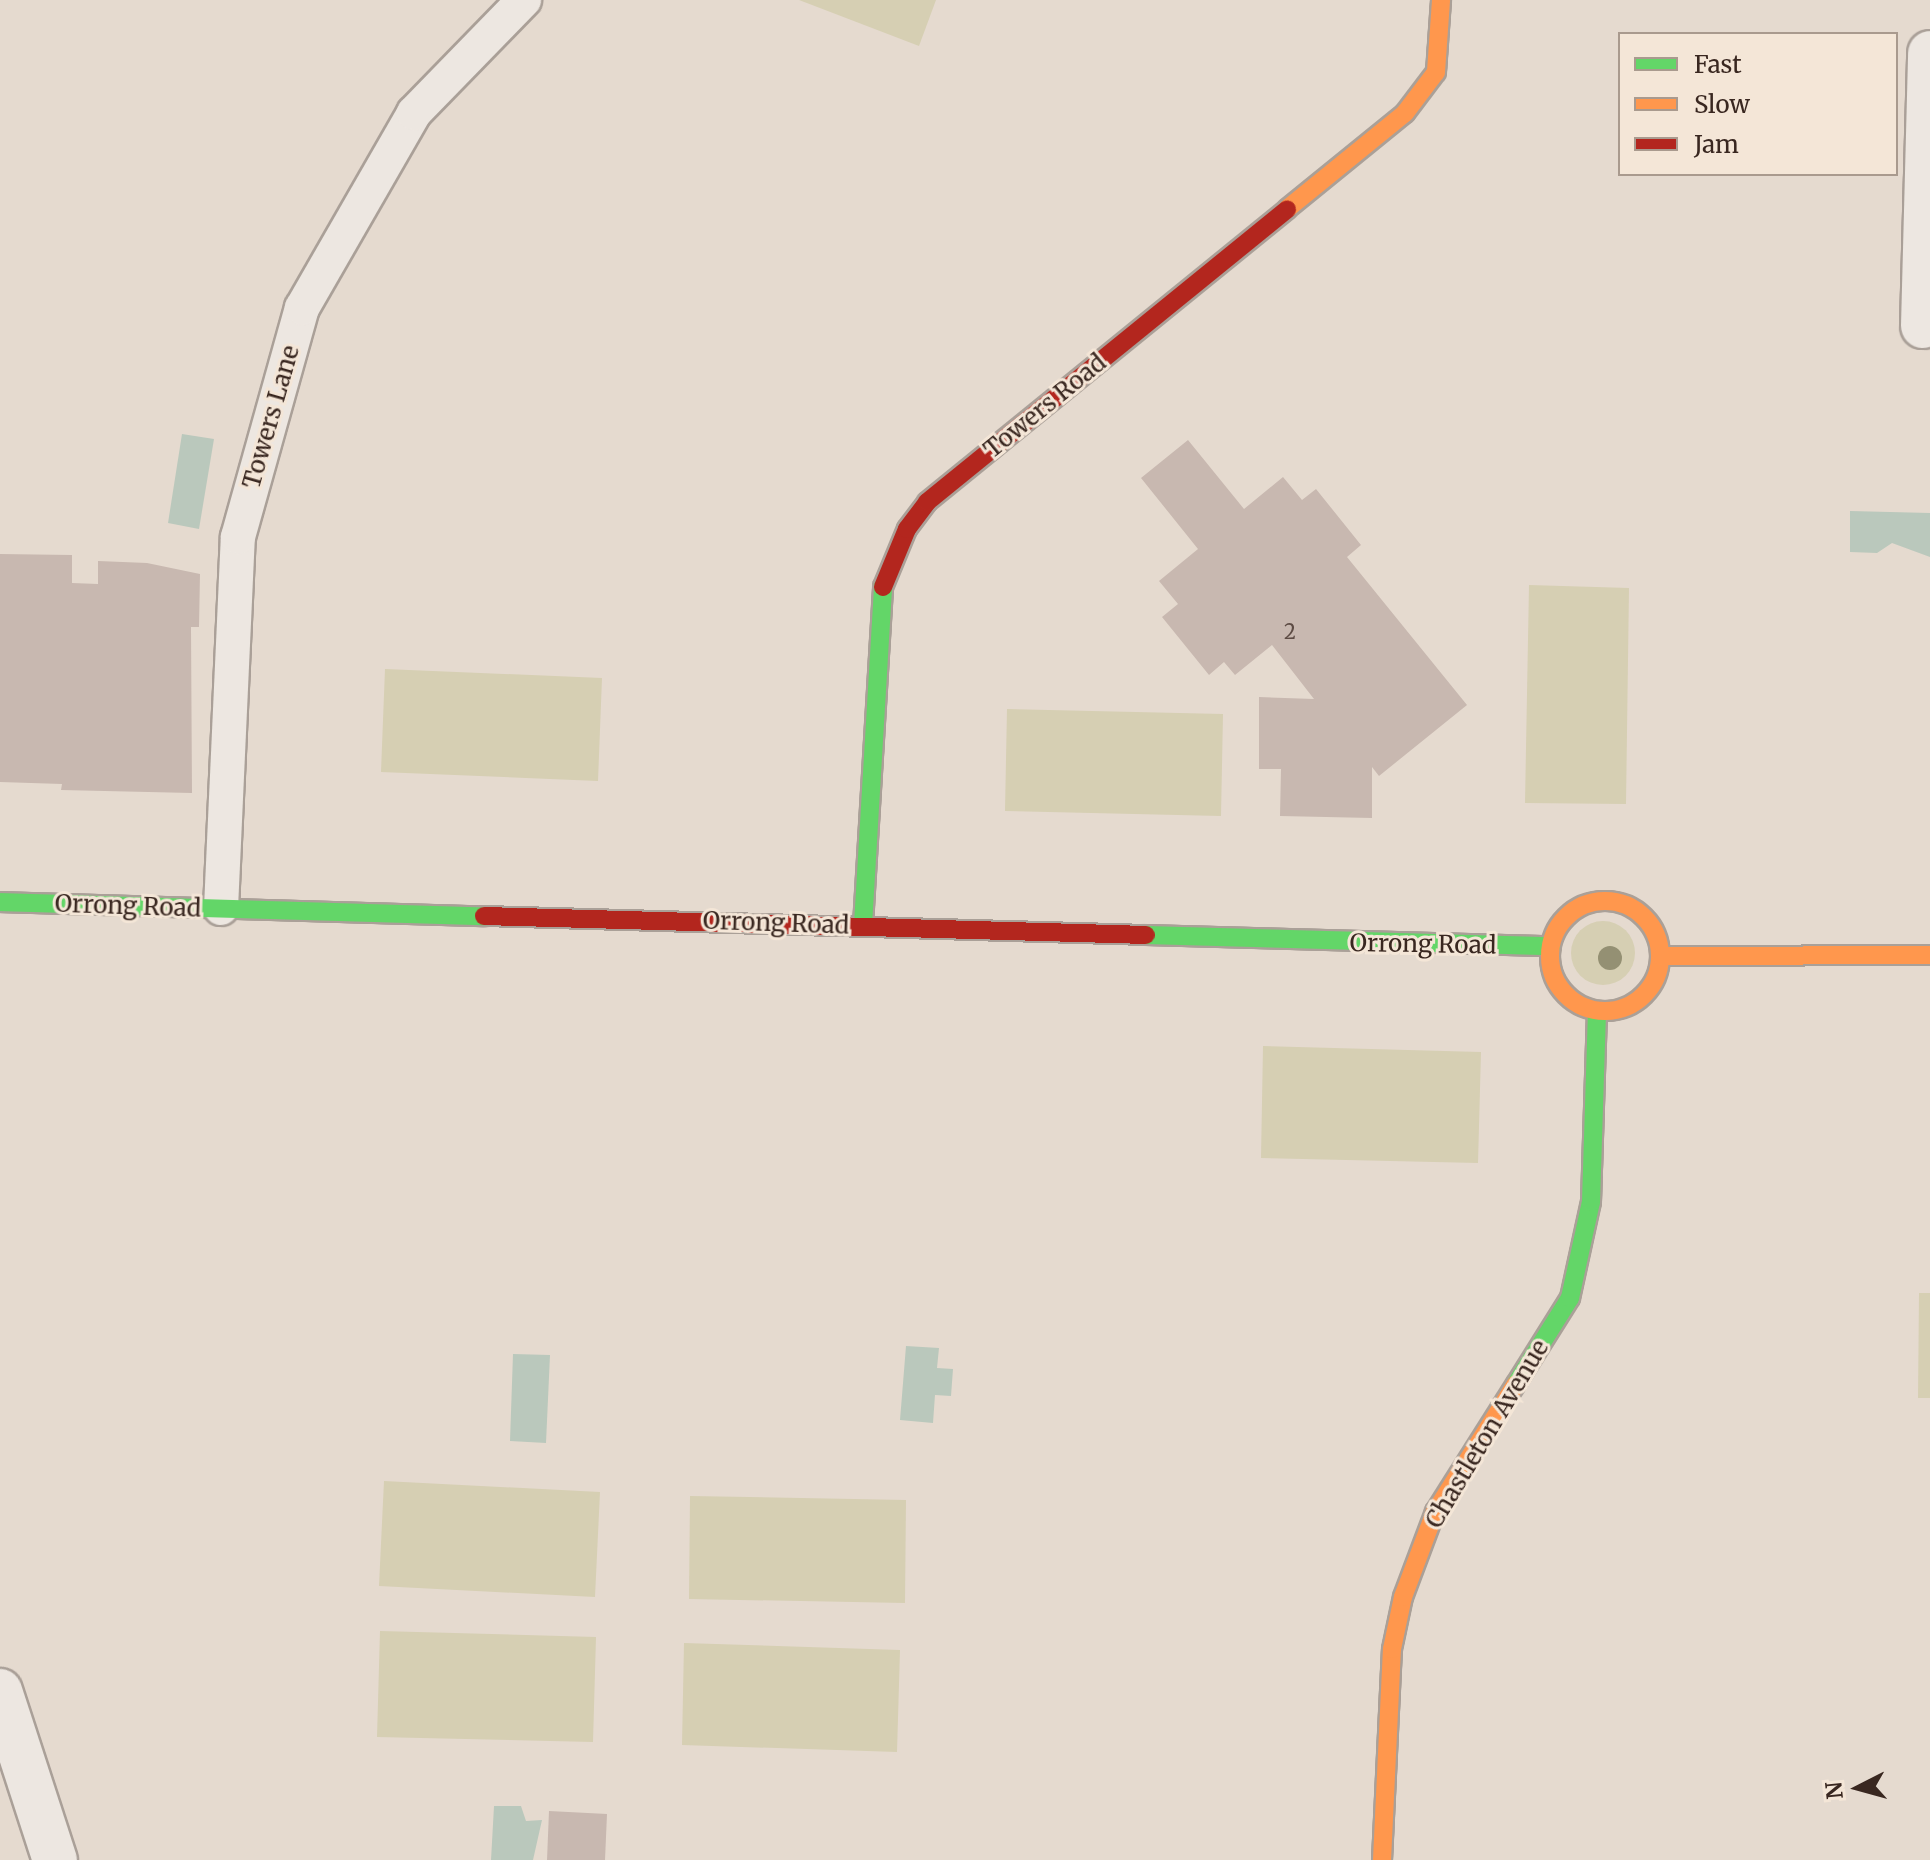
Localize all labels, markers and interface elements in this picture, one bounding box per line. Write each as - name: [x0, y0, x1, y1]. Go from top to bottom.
- legend: [1618, 32, 1898, 176]
- text: Fast: [1694, 49, 1742, 80]
- text: Slow: [1694, 89, 1750, 120]
- text: Jam: [1694, 129, 1739, 160]
- street label: Towers Lane: [237, 342, 305, 492]
- street label: Towers Road: [978, 348, 1112, 464]
- house number: 2: [1284, 619, 1296, 643]
- street label: Orrong Road: [54, 889, 202, 923]
- street label: Orrong Road: [702, 906, 850, 940]
- street label: Orrong Road: [1350, 928, 1496, 960]
- street label: Chastleton Avenue: [1419, 1335, 1555, 1533]
- north arrow: [1818, 1748, 1898, 1828]
- text: N: [1819, 1780, 1849, 1801]

